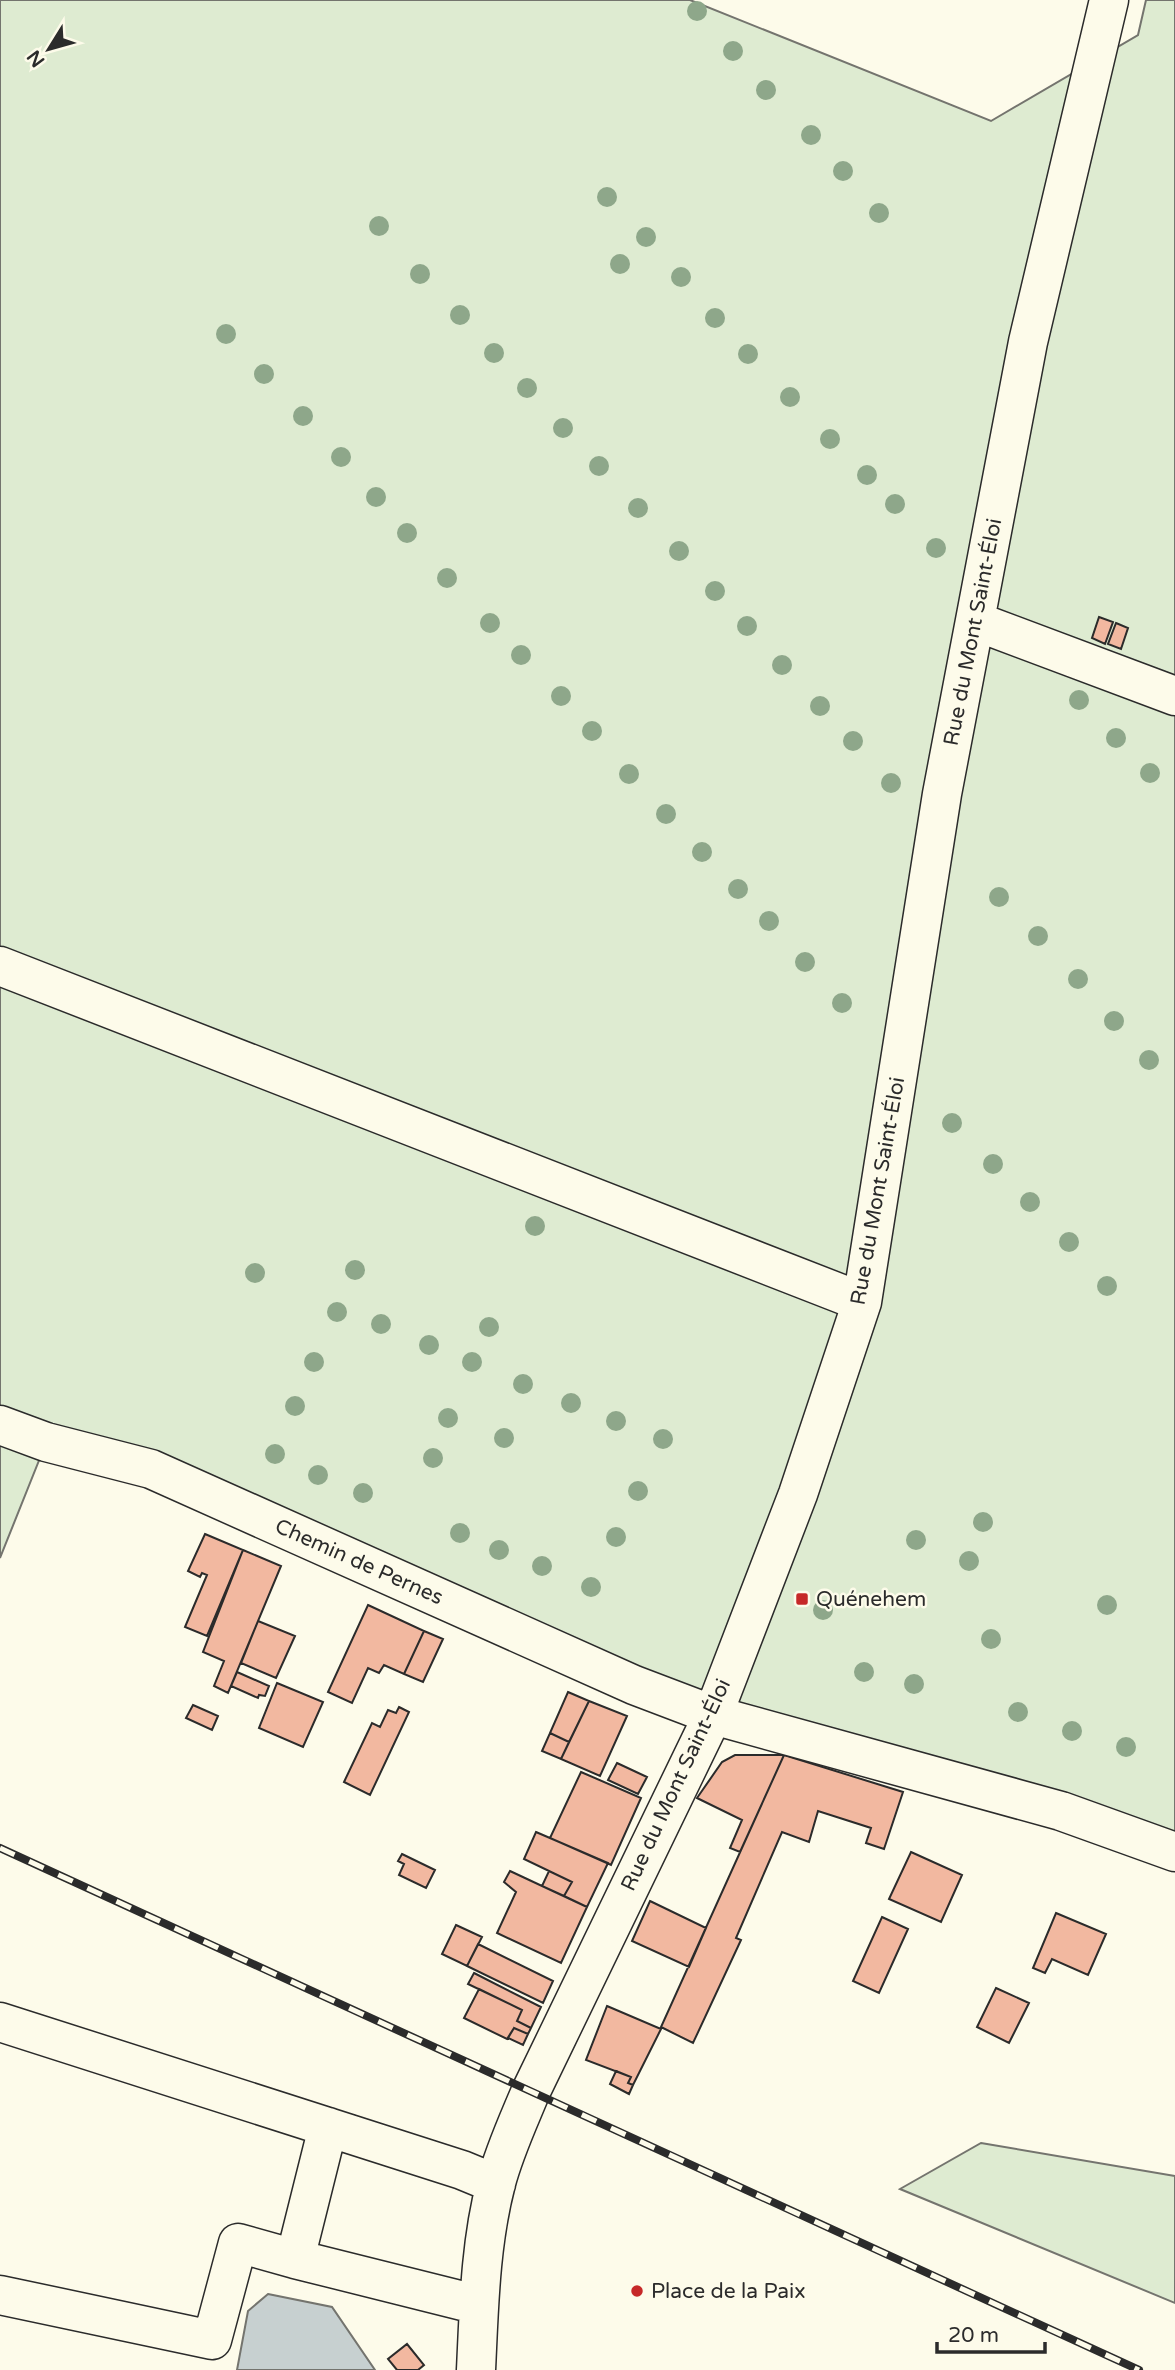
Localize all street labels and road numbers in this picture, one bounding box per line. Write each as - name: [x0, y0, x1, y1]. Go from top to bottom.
- street label: Rue du Mont Saint-Éloi: [939, 516, 1007, 748]
- street label: Rue du Mont Saint-Éloi: [846, 1075, 910, 1307]
- street label: Chemin de Pernes: [271, 1514, 447, 1610]
- street label: Rue du Mont Saint-Éloi: [616, 1675, 736, 1895]

